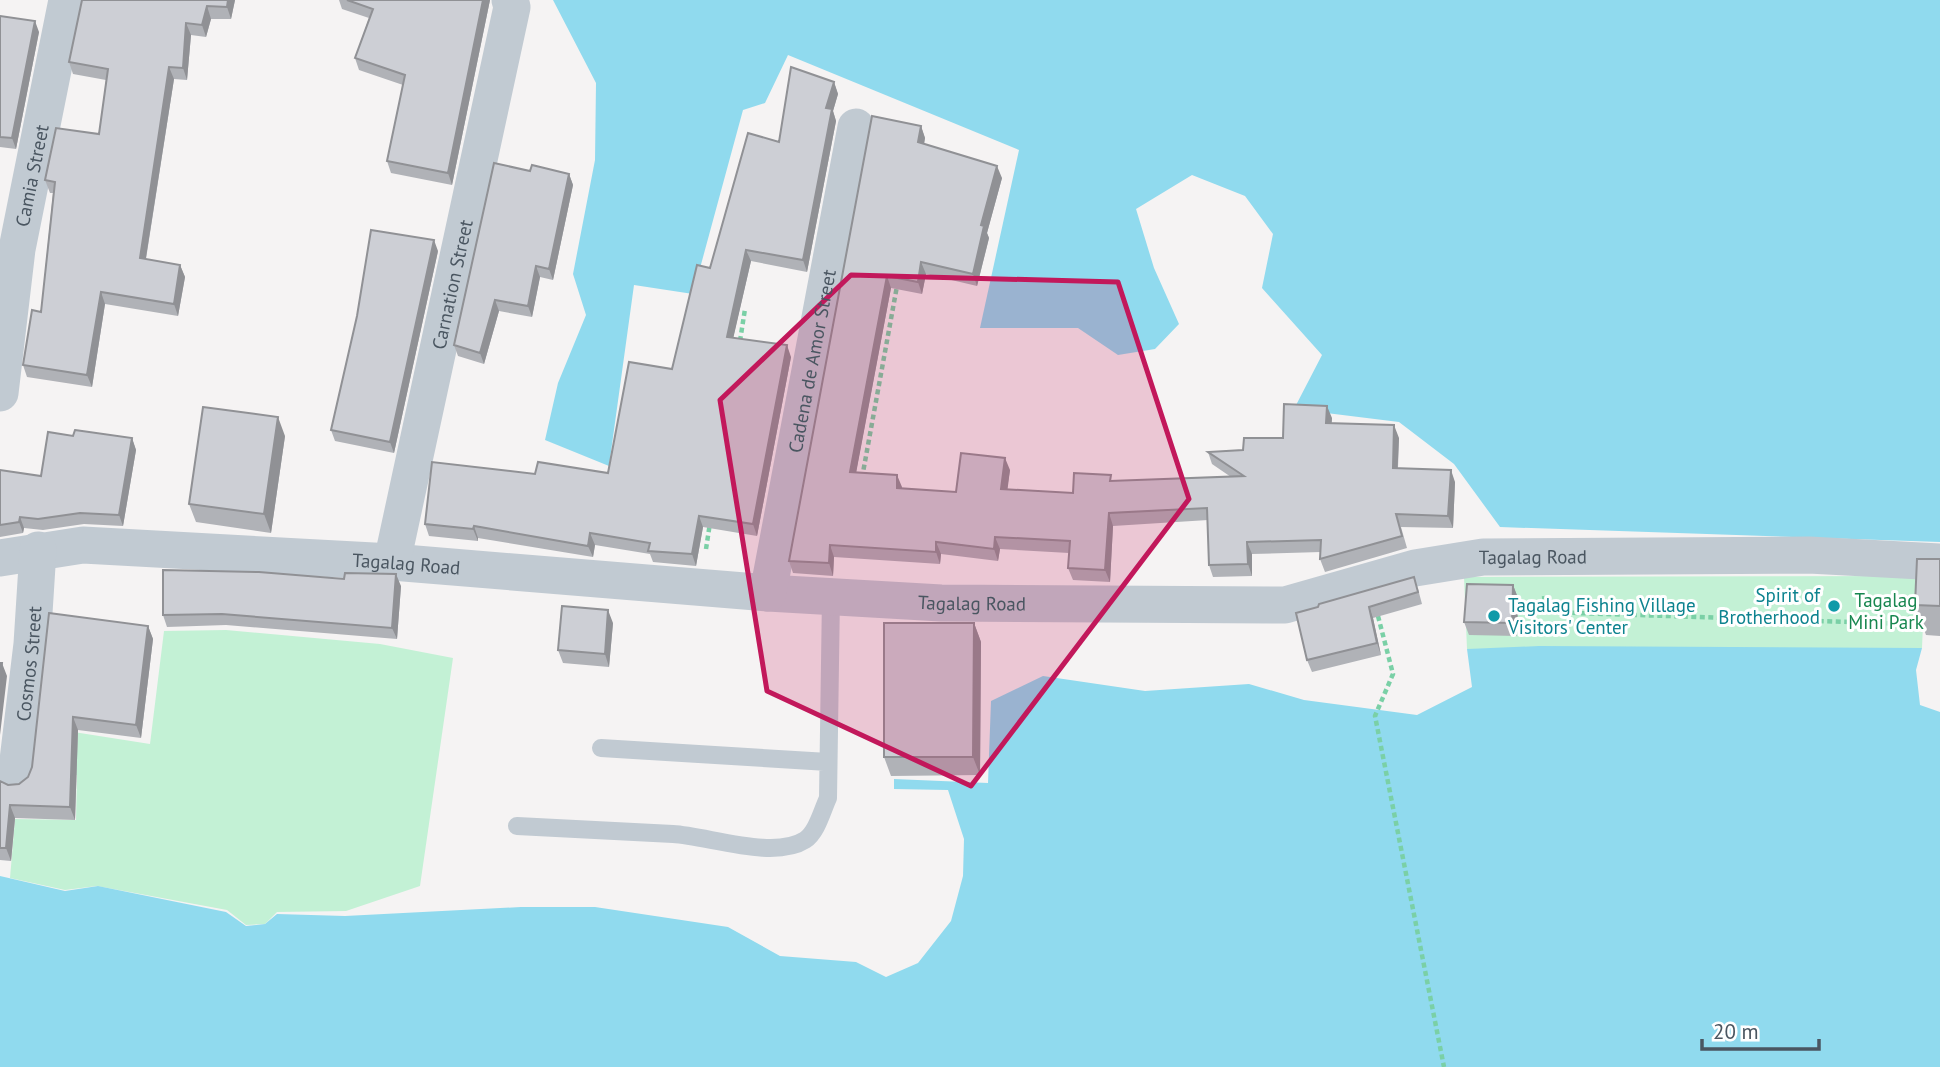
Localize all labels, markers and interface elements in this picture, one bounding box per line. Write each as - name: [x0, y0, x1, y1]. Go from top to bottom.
- street label: Camia Street: [10, 122, 54, 229]
- street label: Carnation Street: [426, 217, 478, 351]
- street label: Cadena de Amor Street: [783, 267, 841, 455]
- street label: Tagalag Road: [1479, 544, 1587, 569]
- street label: Tagalag Road: [352, 548, 461, 580]
- place label: Spirit of Brotherhood: [1718, 583, 1821, 629]
- park label: Tagalag Mini Park: [1848, 588, 1924, 634]
- street label: Tagalag Road: [917, 590, 1026, 615]
- place label: Tagalag Fishing Village Visitors' Center: [1507, 593, 1696, 639]
- marker: Spirit of Brotherhood: [1826, 598, 1842, 614]
- street label: Cosmos Street: [11, 605, 46, 723]
- marker: Tagalag Fishing Village Visitors' Center: [1486, 608, 1502, 624]
- scale bar: [1702, 1007, 1819, 1052]
- text: 20 m: [1713, 1018, 1759, 1045]

